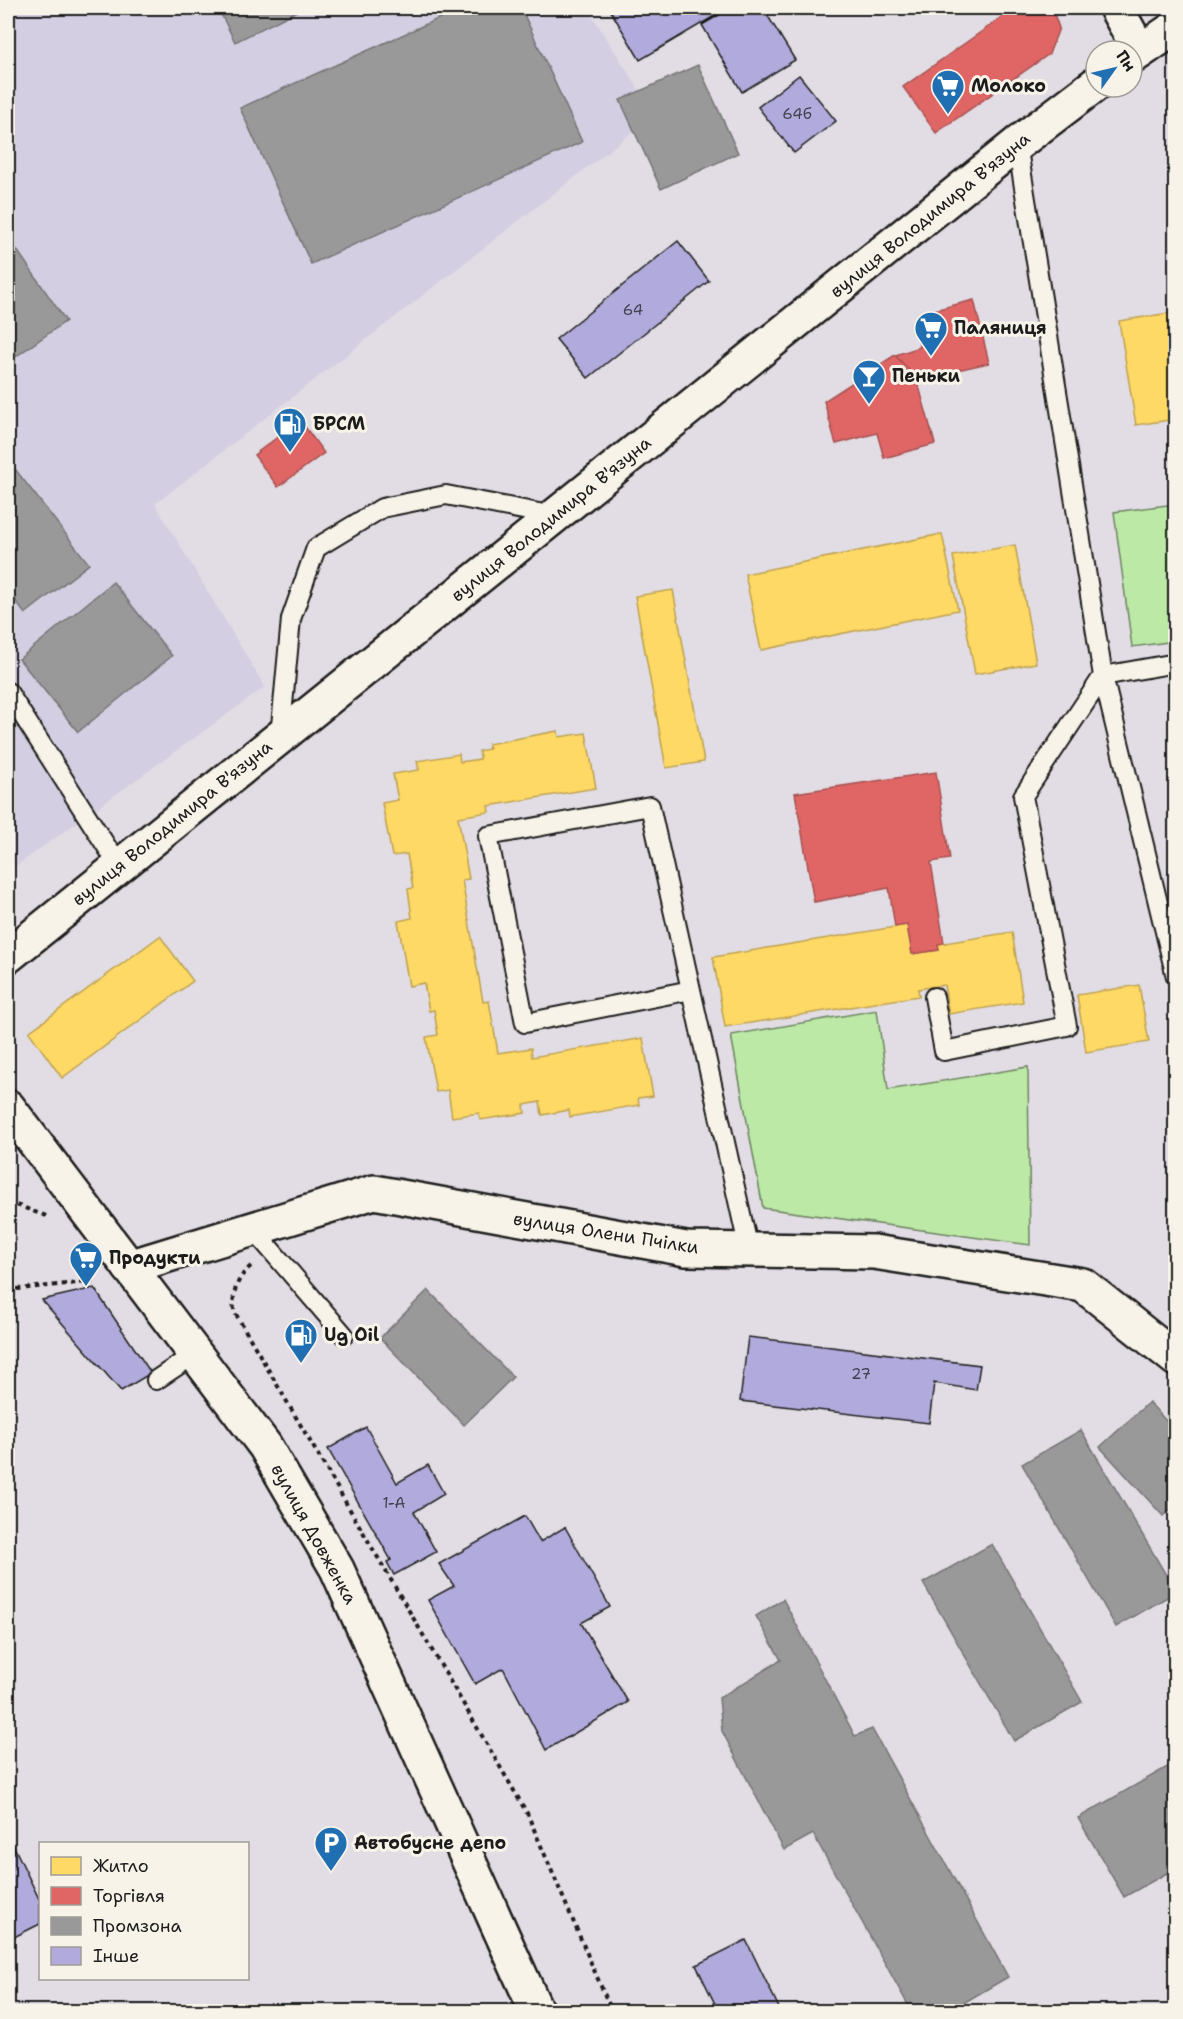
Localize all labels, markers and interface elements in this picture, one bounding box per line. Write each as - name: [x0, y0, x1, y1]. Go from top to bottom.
- north arrow: [1084, 39, 1144, 99]
- text: Пн: [1111, 46, 1141, 76]
- supermarket icon: Молоко: [930, 68, 966, 115]
- place label: Молоко: [971, 74, 1046, 98]
- house number: 64б: [782, 104, 812, 124]
- street label: вулиця Володимира В'язуна: [825, 127, 1035, 303]
- house number: 64: [623, 300, 643, 320]
- supermarket icon: Паляниця: [913, 310, 949, 357]
- place label: Паляниця: [954, 316, 1047, 340]
- bar icon: Пеньки: [851, 358, 887, 405]
- place label: Пеньки: [892, 364, 961, 388]
- fuel station icon: БРСМ: [272, 406, 308, 453]
- place label: БРСМ: [313, 412, 365, 436]
- street label: вулиця Володимира В'язуна: [446, 431, 656, 607]
- street label: вулиця Володимира В'язуна: [67, 735, 277, 911]
- street label: вулиця Олени Пчілки: [512, 1207, 701, 1260]
- supermarket icon: Продукти: [68, 1240, 104, 1287]
- place label: Продукти: [109, 1246, 201, 1270]
- fuel station icon: Ug Oil: [283, 1317, 319, 1364]
- place label: Ug Oil: [324, 1323, 379, 1347]
- house number: 27: [851, 1364, 871, 1384]
- street label: вулиця Довженка: [265, 1460, 363, 1608]
- house number: 1-А: [383, 1493, 406, 1513]
- parking icon: Автобусне депо: [313, 1825, 349, 1872]
- place label: Автобусне депо: [354, 1831, 506, 1855]
- legend: [39, 1842, 249, 1980]
- text: Житло: [93, 1854, 149, 1878]
- text: Торгівля: [93, 1884, 165, 1908]
- text: Промзона: [93, 1914, 182, 1938]
- text: Інше: [93, 1944, 139, 1968]

